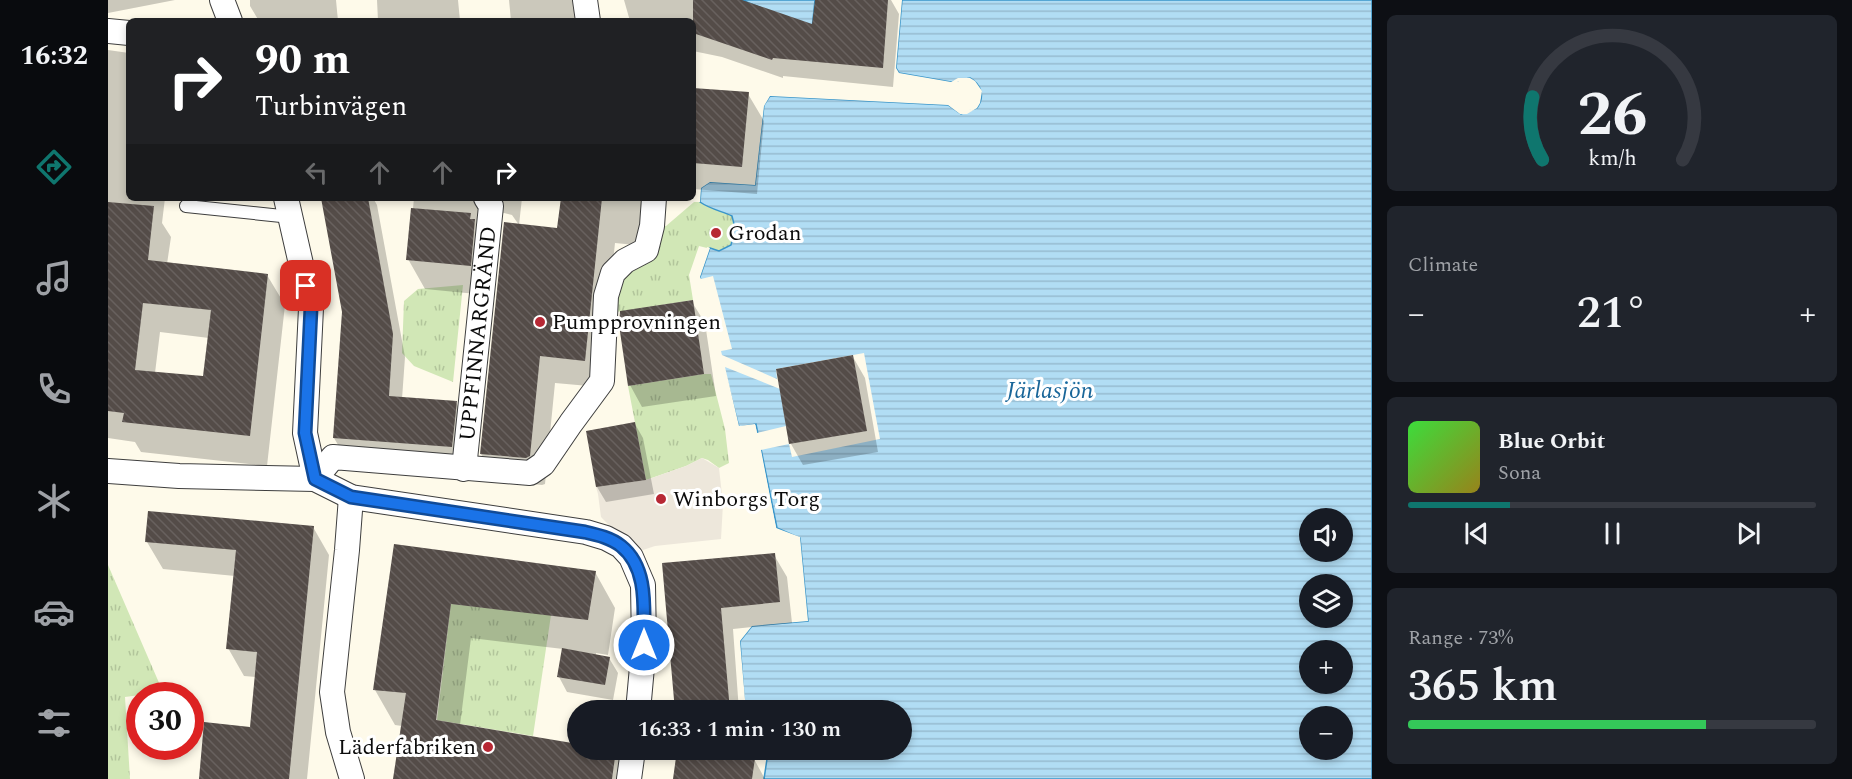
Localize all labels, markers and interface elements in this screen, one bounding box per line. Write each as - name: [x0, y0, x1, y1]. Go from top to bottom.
- text: 90 m: [255, 29, 350, 92]
- text: 16:32: [20, 35, 88, 77]
- icon: right: [156, 42, 234, 120]
- text: 26: [1577, 68, 1647, 163]
- text: Turbinvägen: [255, 86, 407, 128]
- text: km/h: [1588, 142, 1636, 175]
- icon: directions: [33, 146, 75, 188]
- icon: left: [300, 156, 333, 189]
- icon: ahead: [363, 156, 396, 189]
- icon: ahead: [426, 156, 459, 189]
- icon: right: [489, 156, 522, 189]
- place label: Grodan: [728, 217, 801, 250]
- street label: UPPFINNARGRÄND: [450, 225, 505, 443]
- marker: Grodan: [709, 226, 723, 240]
- text: Climate: [1408, 250, 1478, 280]
- icon: music: [33, 257, 75, 299]
- pin: [280, 260, 331, 311]
- icon: arrive: [289, 269, 322, 302]
- text: 21°: [1577, 279, 1647, 348]
- text: −: [1408, 289, 1425, 339]
- text: +: [1800, 289, 1816, 339]
- place label: Pumpprovningen: [552, 306, 721, 339]
- marker: Pumpprovningen: [533, 315, 547, 329]
- icon: phone: [33, 368, 75, 410]
- water label: Järlasjön: [1004, 373, 1094, 409]
- text: Blue Orbit: [1498, 425, 1605, 458]
- text: Sona: [1498, 458, 1541, 488]
- icon: climate: [33, 480, 75, 522]
- place label: Winborgs Torg: [673, 483, 820, 516]
- marker: Winborgs Torg: [654, 492, 668, 506]
- map controls: [1299, 508, 1353, 760]
- button: sound: [1299, 508, 1353, 562]
- icon: previous: [1460, 517, 1493, 550]
- icon: pause: [1596, 517, 1629, 550]
- icon: next: [1732, 517, 1765, 550]
- button: layers: [1299, 574, 1353, 628]
- icon: car: [33, 591, 75, 633]
- position arrow: [612, 613, 676, 677]
- text: Range · 73%: [1408, 623, 1513, 653]
- button: +: [1299, 640, 1353, 694]
- text: 365 km: [1408, 652, 1558, 721]
- speed limit sign: 30: [126, 682, 204, 760]
- icon: filters: [33, 702, 75, 744]
- button: −: [1299, 706, 1353, 760]
- text: 16:33 · 1 min · 130 m: [638, 713, 841, 746]
- place label: Läderfabriken: [338, 731, 476, 764]
- marker: Läderfabriken: [481, 740, 495, 754]

